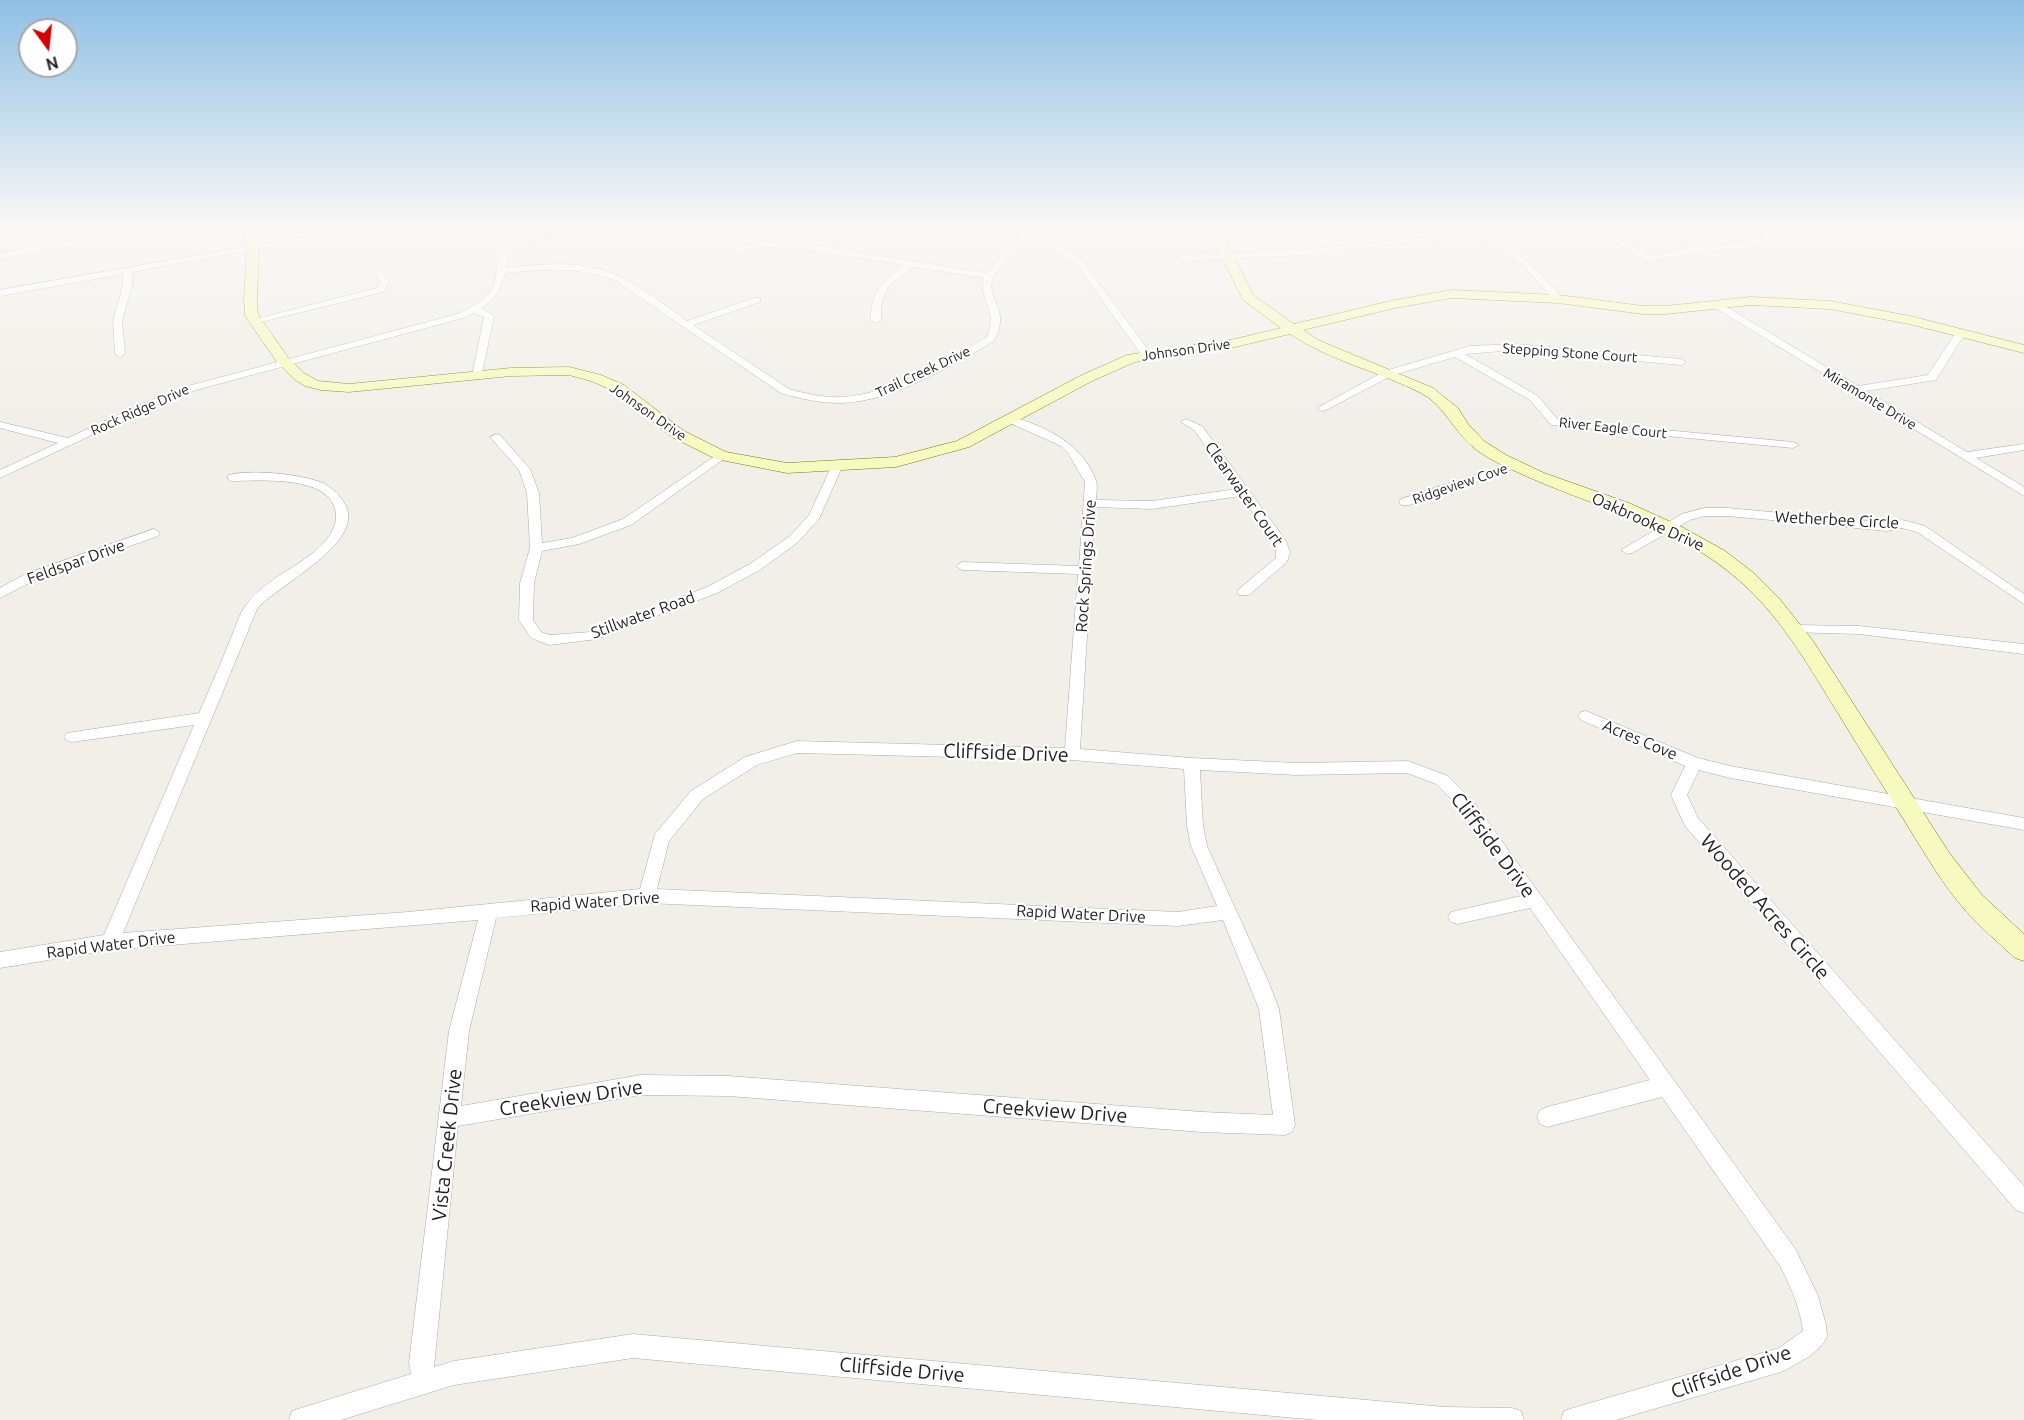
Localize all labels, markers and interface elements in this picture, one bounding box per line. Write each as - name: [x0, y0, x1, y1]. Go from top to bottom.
- north arrow: [18, 18, 78, 78]
- text: N: [44, 53, 60, 74]
- street label: Johnson Drive: [1140, 335, 1232, 365]
- street label: Stepping Stone Court: [1502, 340, 1638, 366]
- street label: Trail Creek Drive: [873, 343, 973, 401]
- street label: Miramonte Drive: [1820, 365, 1920, 433]
- street label: Johnson Drive: [606, 379, 690, 445]
- street label: Rock Ridge Drive: [88, 381, 192, 439]
- street label: River Eagle Court: [1558, 414, 1668, 442]
- street label: Clearwater Court: [1201, 438, 1287, 550]
- street label: Ridgeview Cove: [1410, 460, 1510, 508]
- street label: Oakbrooke Drive: [1589, 489, 1707, 555]
- street label: Rock Springs Drive: [1072, 499, 1100, 633]
- street label: Wetherbee Circle: [1774, 507, 1900, 533]
- street label: Feldspar Drive: [24, 535, 128, 589]
- street label: Stillwater Road: [588, 587, 698, 643]
- street label: Acres Cove: [1600, 716, 1680, 764]
- street label: Cliffside Drive: [943, 739, 1069, 767]
- street label: Cliffside Drive: [1446, 788, 1540, 902]
- street label: Wooded Acres Circle: [1695, 829, 1835, 985]
- street label: Rapid Water Drive: [530, 888, 660, 916]
- street label: Rapid Water Drive: [1016, 901, 1146, 927]
- street label: Rapid Water Drive: [45, 928, 177, 962]
- street label: Vista Creek Drive: [427, 1067, 467, 1223]
- street label: Creekview Drive: [497, 1075, 645, 1121]
- street label: Creekview Drive: [982, 1094, 1128, 1128]
- street label: Cliffside Drive: [1668, 1340, 1794, 1404]
- street label: Cliffside Drive: [838, 1353, 966, 1387]

